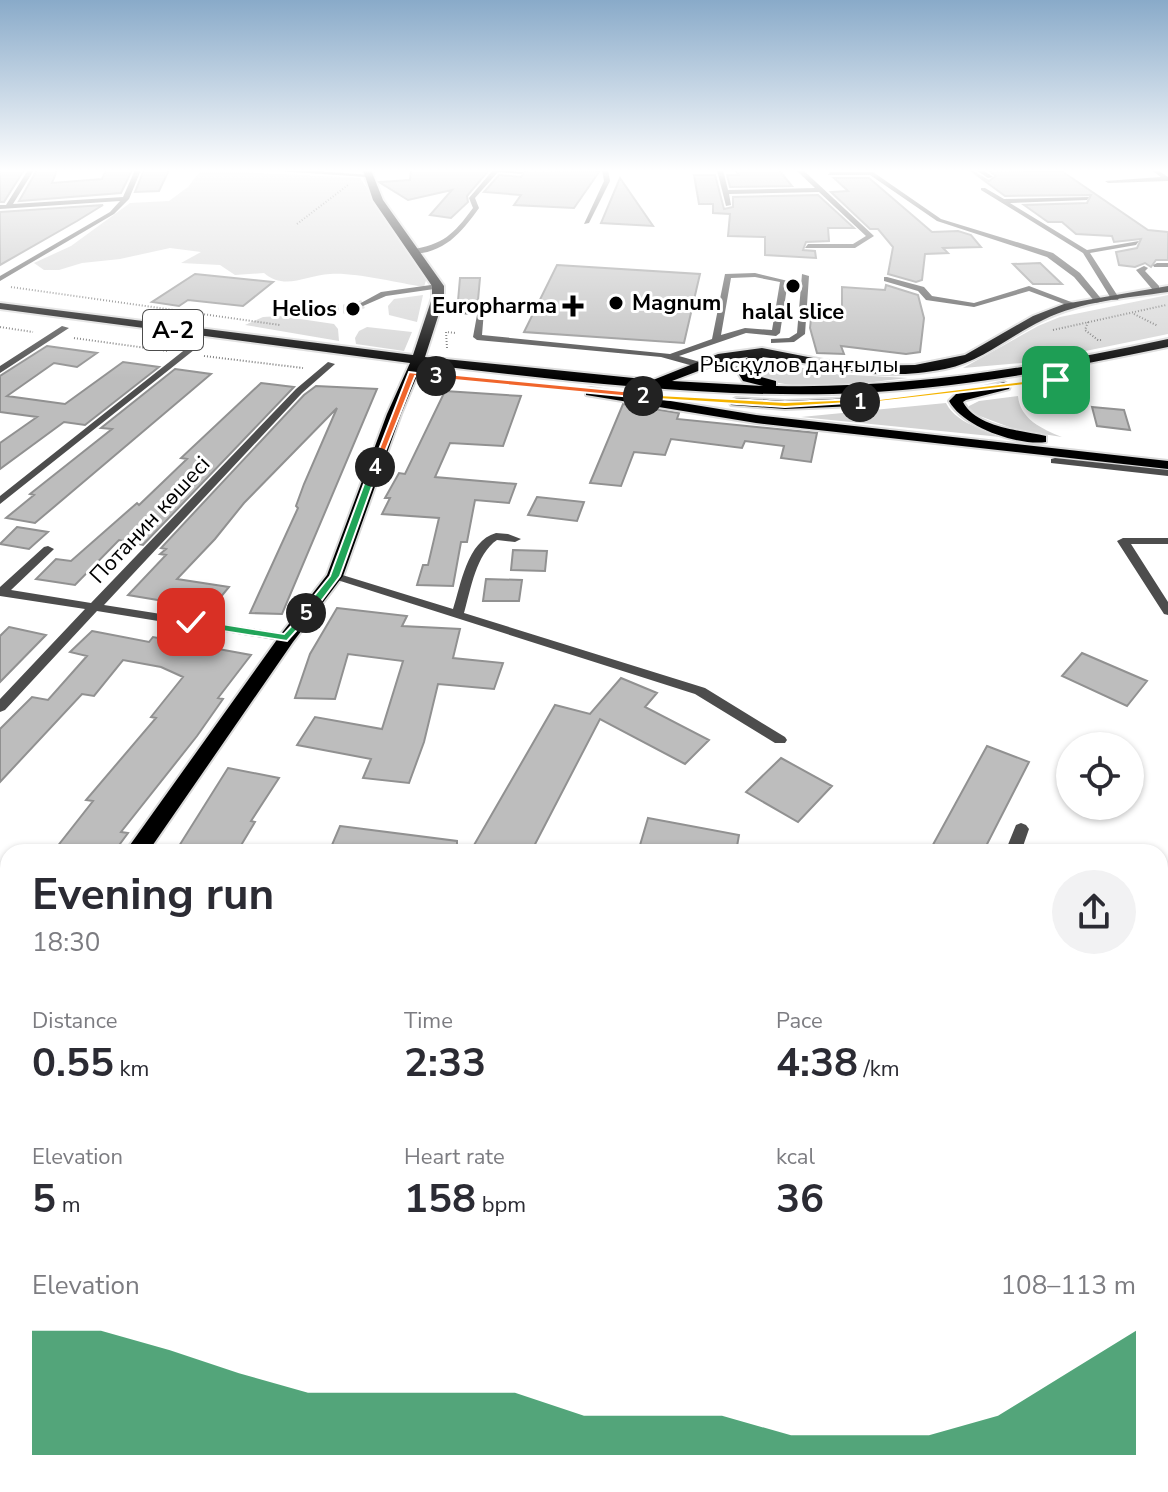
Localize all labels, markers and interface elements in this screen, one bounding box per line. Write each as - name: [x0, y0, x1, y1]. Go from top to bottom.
- marker: halal slice: [784, 277, 802, 295]
- place label: Magnum: [632, 288, 721, 318]
- place label: Europharma: [432, 291, 557, 321]
- place label: Helios: [272, 294, 337, 324]
- marker: Magnum: [607, 294, 625, 312]
- marker: Europharma: [564, 297, 582, 315]
- place label: halal slice: [742, 297, 844, 327]
- marker: Helios: [344, 300, 362, 318]
- road number: A-2: [143, 310, 203, 350]
- pin: [1022, 346, 1090, 414]
- street label: Рысқұлов даңғылы: [699, 350, 899, 380]
- pin: 3: [416, 356, 456, 396]
- icon: arrive: [1034, 358, 1078, 402]
- text: 3: [429, 361, 443, 391]
- pin: 2: [623, 376, 663, 416]
- text: 2: [636, 381, 650, 411]
- pin: 1: [840, 382, 880, 422]
- text: 1: [853, 387, 867, 417]
- pin: 4: [355, 447, 395, 487]
- street label: Потанин көшесі: [83, 450, 217, 590]
- text: 4: [368, 452, 382, 482]
- pin: [157, 588, 225, 656]
- pin: 5: [286, 593, 326, 633]
- text: 5: [299, 598, 313, 628]
- icon: check: [169, 600, 213, 644]
- map controls: [1056, 732, 1144, 820]
- button: locate: [1056, 732, 1144, 820]
- text: Evening run: [32, 865, 274, 925]
- button: share: [1052, 870, 1136, 954]
- text: 18:30: [32, 925, 100, 960]
- text: Distance: [32, 1006, 117, 1036]
- text: Time: [404, 1006, 453, 1036]
- text: Pace: [776, 1006, 823, 1036]
- text: 0.55: [32, 1036, 114, 1090]
- text: 2:33: [404, 1036, 486, 1090]
- text: 4:38: [776, 1036, 858, 1090]
- text: km: [114, 1054, 149, 1084]
- text: /km: [858, 1054, 900, 1084]
- text: Elevation: [32, 1142, 123, 1172]
- text: Heart rate: [404, 1142, 505, 1172]
- text: kcal: [776, 1142, 815, 1172]
- text: 5: [32, 1172, 56, 1226]
- text: 158: [404, 1172, 476, 1226]
- text: 36: [776, 1172, 824, 1226]
- text: m: [56, 1190, 81, 1220]
- text: bpm: [476, 1190, 526, 1220]
- text: Elevation: [32, 1268, 140, 1303]
- text: 108–113 m: [1000, 1268, 1136, 1303]

